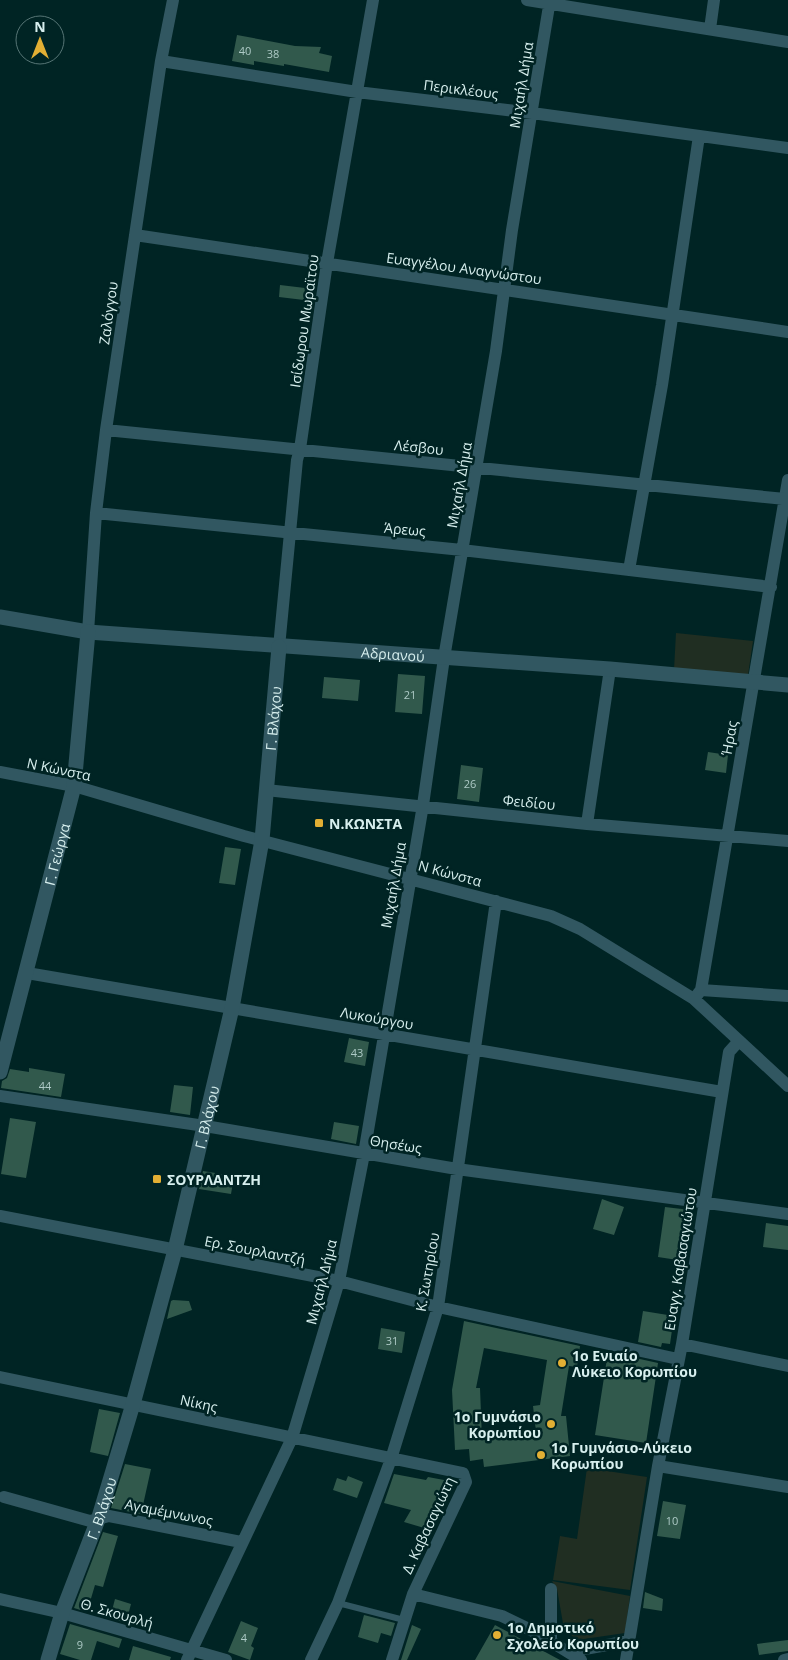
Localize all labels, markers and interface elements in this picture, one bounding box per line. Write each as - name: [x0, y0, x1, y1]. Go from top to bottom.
- north arrow: [15, 15, 65, 65]
- text: N: [34, 17, 46, 36]
- street label: Μιχαήλ Δήμα: [505, 40, 537, 130]
- house number: 40: [239, 43, 251, 58]
- house number: 38: [267, 46, 279, 61]
- street label: Περικλέους: [422, 75, 500, 103]
- street label: Ευαγγέλου Αναγνώστου: [385, 248, 543, 288]
- street label: Ισίδωρου Μωραϊτου: [285, 253, 323, 389]
- street label: Ζαλόγγου: [94, 280, 122, 346]
- street label: Λέσβου: [393, 435, 445, 459]
- street label: Μιχαήλ Δήμα: [442, 440, 476, 530]
- street label: Άρεως: [383, 518, 427, 540]
- street label: Αδριανού: [361, 642, 425, 665]
- street label: Γ. Βλάχου: [260, 685, 285, 751]
- house number: 21: [404, 687, 416, 702]
- street label: Ήρας: [716, 719, 741, 758]
- street label: Ν Κώνστα: [25, 753, 93, 785]
- house number: 26: [464, 776, 476, 791]
- street label: Φειδίου: [502, 790, 556, 814]
- place label: Ν.ΚΩΝΣΤΑ: [329, 814, 402, 833]
- marker: Ν.ΚΩΝΣΤΑ: [313, 817, 325, 829]
- street label: Γ. Γεώργα: [39, 821, 74, 887]
- street label: Μιχαήλ Δήμα: [376, 840, 410, 930]
- street label: Ν Κώνστα: [416, 855, 484, 891]
- street label: Λυκούργου: [339, 1002, 415, 1034]
- house number: 43: [351, 1045, 363, 1060]
- house number: 44: [39, 1078, 52, 1093]
- street label: Γ. Βλάχου: [190, 1084, 223, 1151]
- street label: Θησέως: [369, 1131, 424, 1158]
- place label: ΣΟΥΡΛΑΝΤΖΗ: [167, 1170, 261, 1189]
- marker: ΣΟΥΡΛΑΝΤΖΗ: [151, 1173, 163, 1185]
- street label: Ευαγγ. Καβασαγιώτου: [659, 1186, 701, 1332]
- street label: Ερ. Σουρλαντζή: [203, 1231, 307, 1269]
- street label: Κ. Σωτηρίου: [411, 1231, 443, 1313]
- street label: Μιχαήλ Δήμα: [301, 1237, 341, 1327]
- house number: 31: [386, 1333, 398, 1348]
- place label: 1ο Ενιαίο Λύκειο Κορωπίου: [572, 1346, 697, 1381]
- marker: 1ο Ενιαίο Λύκειο Κορωπίου: [556, 1357, 568, 1369]
- street label: Νίκης: [178, 1390, 220, 1416]
- place label: 1ο Γυμνάσιο Κορωπίου: [454, 1407, 541, 1442]
- marker: 1ο Γυμνάσιο Κορωπίου: [545, 1418, 557, 1430]
- place label: 1ο Γυμνάσιο-Λύκειο Κορωπίου: [551, 1438, 692, 1473]
- marker: 1ο Γυμνάσιο-Λύκειο Κορωπίου: [535, 1449, 547, 1461]
- street label: Δ. Καβασαγιώτη: [397, 1473, 459, 1577]
- street label: Γ. Βλάχου: [82, 1475, 120, 1542]
- street label: Αγαμέμνωνος: [123, 1494, 215, 1530]
- house number: 10: [666, 1513, 678, 1528]
- street label: Θ. Σκουρλή: [78, 1594, 156, 1632]
- place label: 1ο Δημοτικό Σχολείο Κορωπίου: [507, 1618, 639, 1653]
- marker: 1ο Δημοτικό Σχολείο Κορωπίου: [491, 1629, 503, 1641]
- house number: 4: [241, 1630, 248, 1645]
- house number: 9: [77, 1637, 83, 1652]

